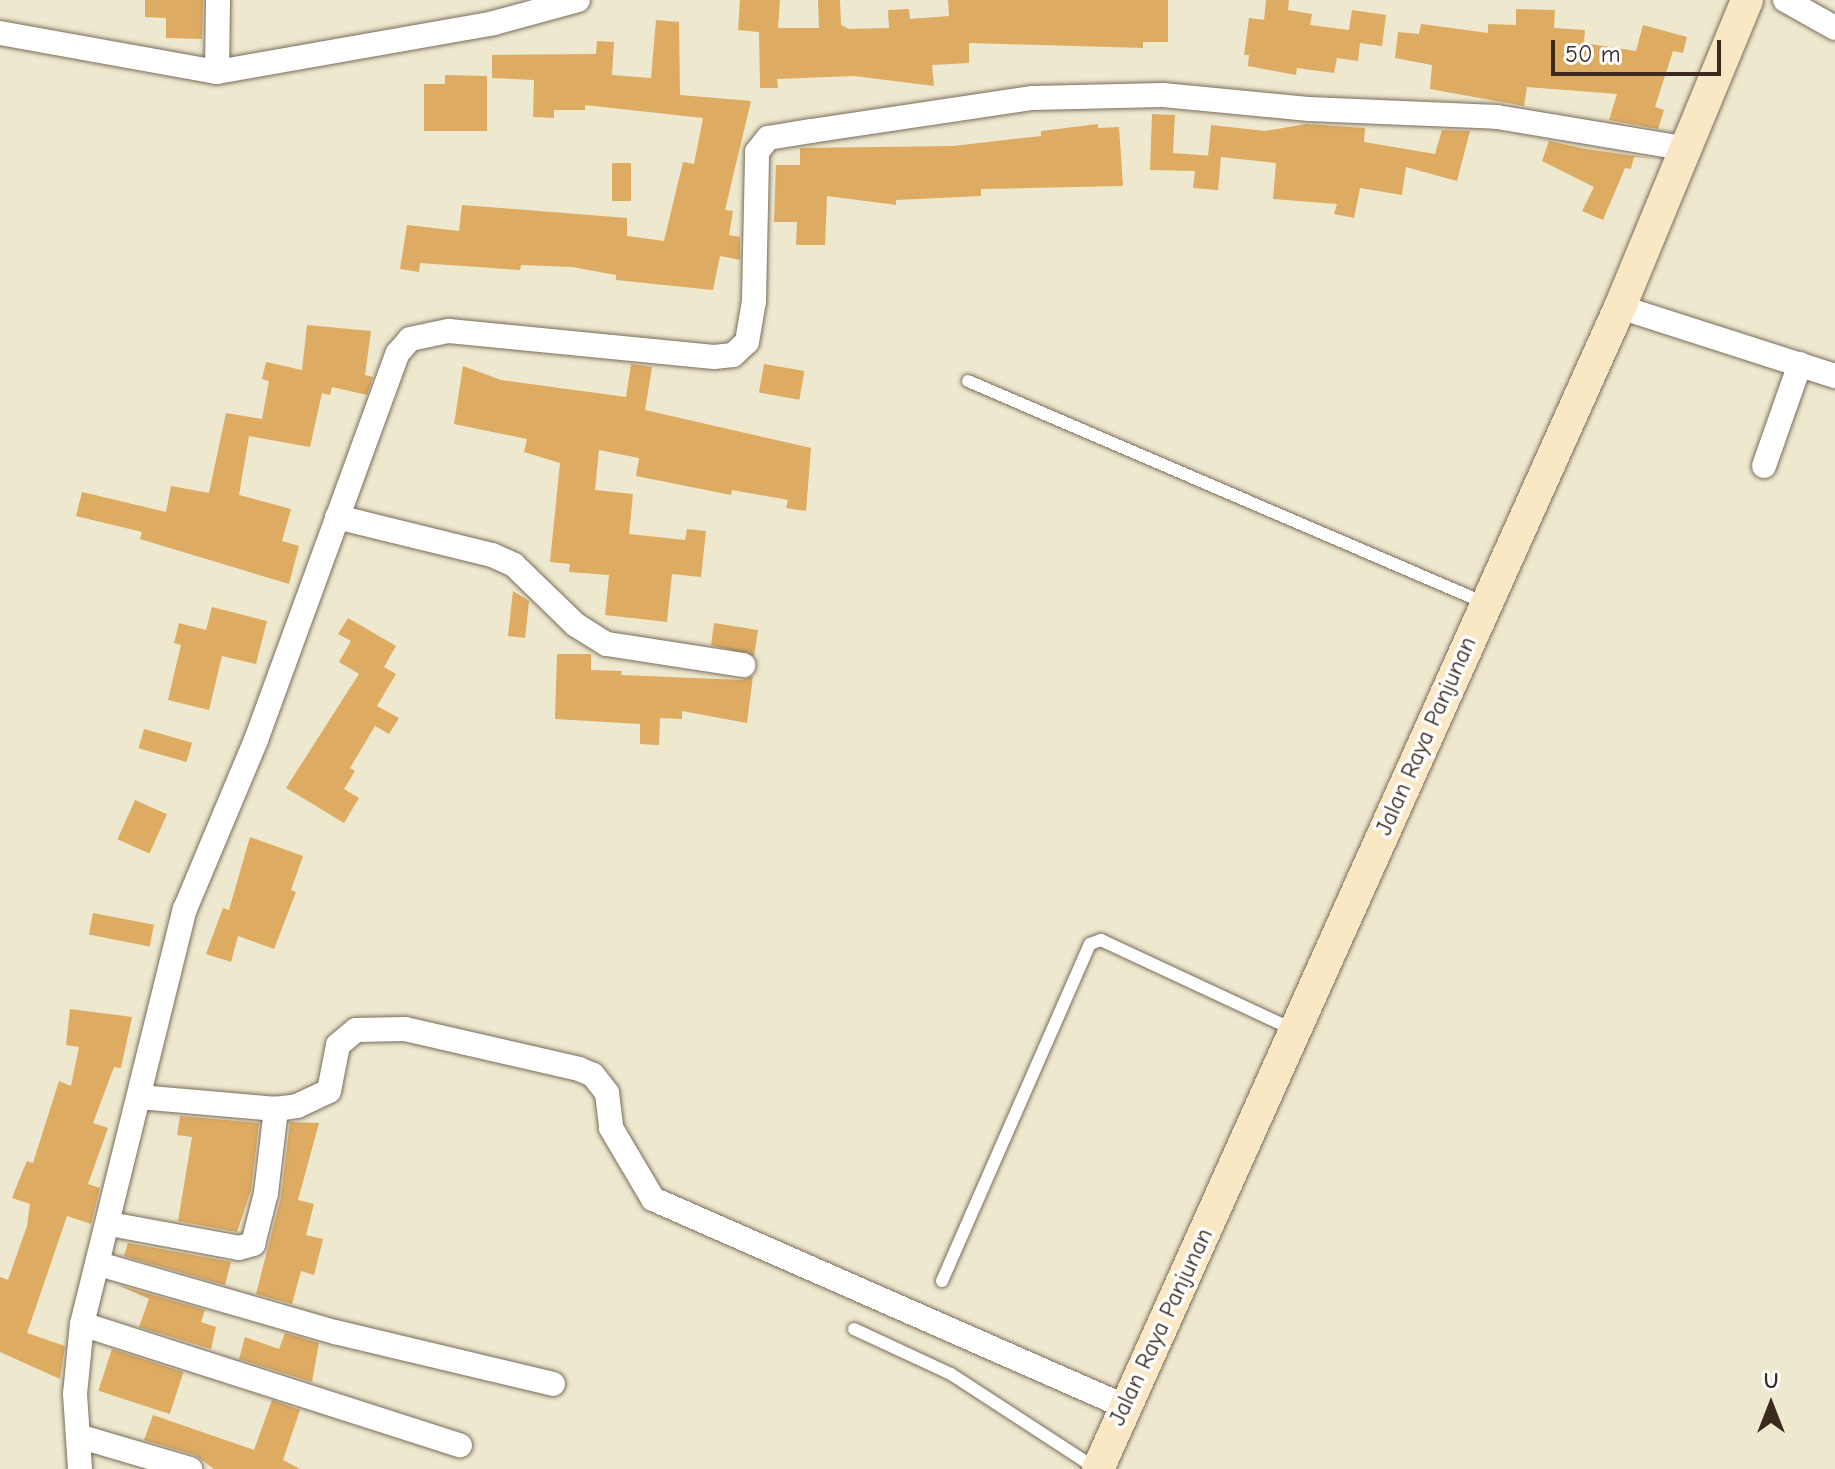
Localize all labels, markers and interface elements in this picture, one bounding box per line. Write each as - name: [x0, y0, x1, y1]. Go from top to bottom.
- scale bar: [1555, 24, 1725, 74]
- text: 50 m: [1565, 40, 1621, 68]
- street label: Jalan Raya Panjunan: [1369, 632, 1483, 840]
- street label: Jalan Raya Panjunan: [1103, 1224, 1219, 1430]
- north arrow: [1731, 1365, 1811, 1445]
- text: U: [1764, 1368, 1778, 1394]

